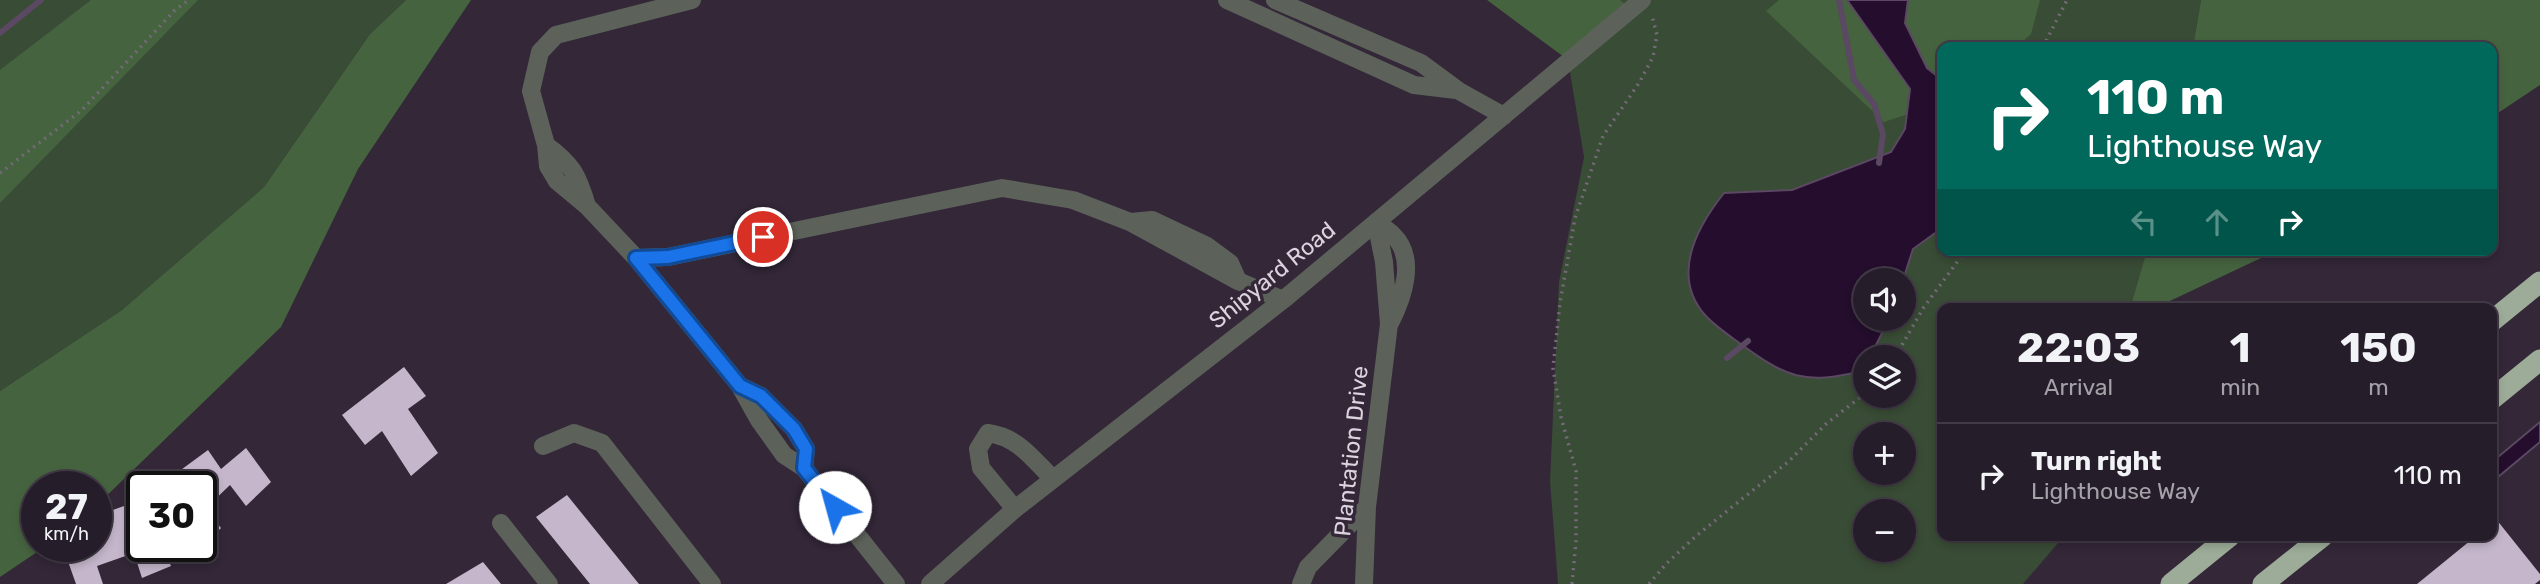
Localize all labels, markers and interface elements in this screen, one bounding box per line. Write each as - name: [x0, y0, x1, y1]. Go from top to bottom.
- text: 110 m: [2087, 68, 2224, 126]
- icon: right: [1972, 70, 2063, 161]
- text: Lighthouse Way: [2087, 127, 2322, 165]
- icon: left: [2125, 203, 2163, 241]
- icon: ahead: [2198, 203, 2236, 241]
- icon: right: [2271, 203, 2309, 241]
- pin: [733, 207, 793, 267]
- street label: Shipyard Road: [1203, 216, 1341, 334]
- icon: arrive: [744, 218, 782, 256]
- map controls: [1853, 268, 1916, 562]
- button: sound: [1853, 268, 1916, 331]
- text: 22:03: [2017, 323, 2140, 373]
- text: 1: [2230, 323, 2251, 373]
- text: 150: [2340, 323, 2417, 373]
- button: layers: [1853, 345, 1916, 408]
- street label: Plantation Drive: [1328, 364, 1374, 538]
- text: Arrival: [2044, 373, 2113, 401]
- text: min: [2220, 373, 2260, 401]
- text: m: [2368, 373, 2389, 401]
- button: +: [1853, 422, 1916, 485]
- text: Turn right: [2031, 446, 2161, 477]
- icon: right: [1972, 457, 2010, 495]
- text: 110 m: [2394, 460, 2462, 491]
- position arrow: [798, 470, 872, 544]
- speed limit sign: 30: [126, 471, 217, 562]
- text: Lighthouse Way: [2031, 477, 2200, 505]
- text: 27: [45, 486, 88, 528]
- button: −: [1853, 499, 1916, 562]
- text: km/h: [44, 523, 89, 545]

